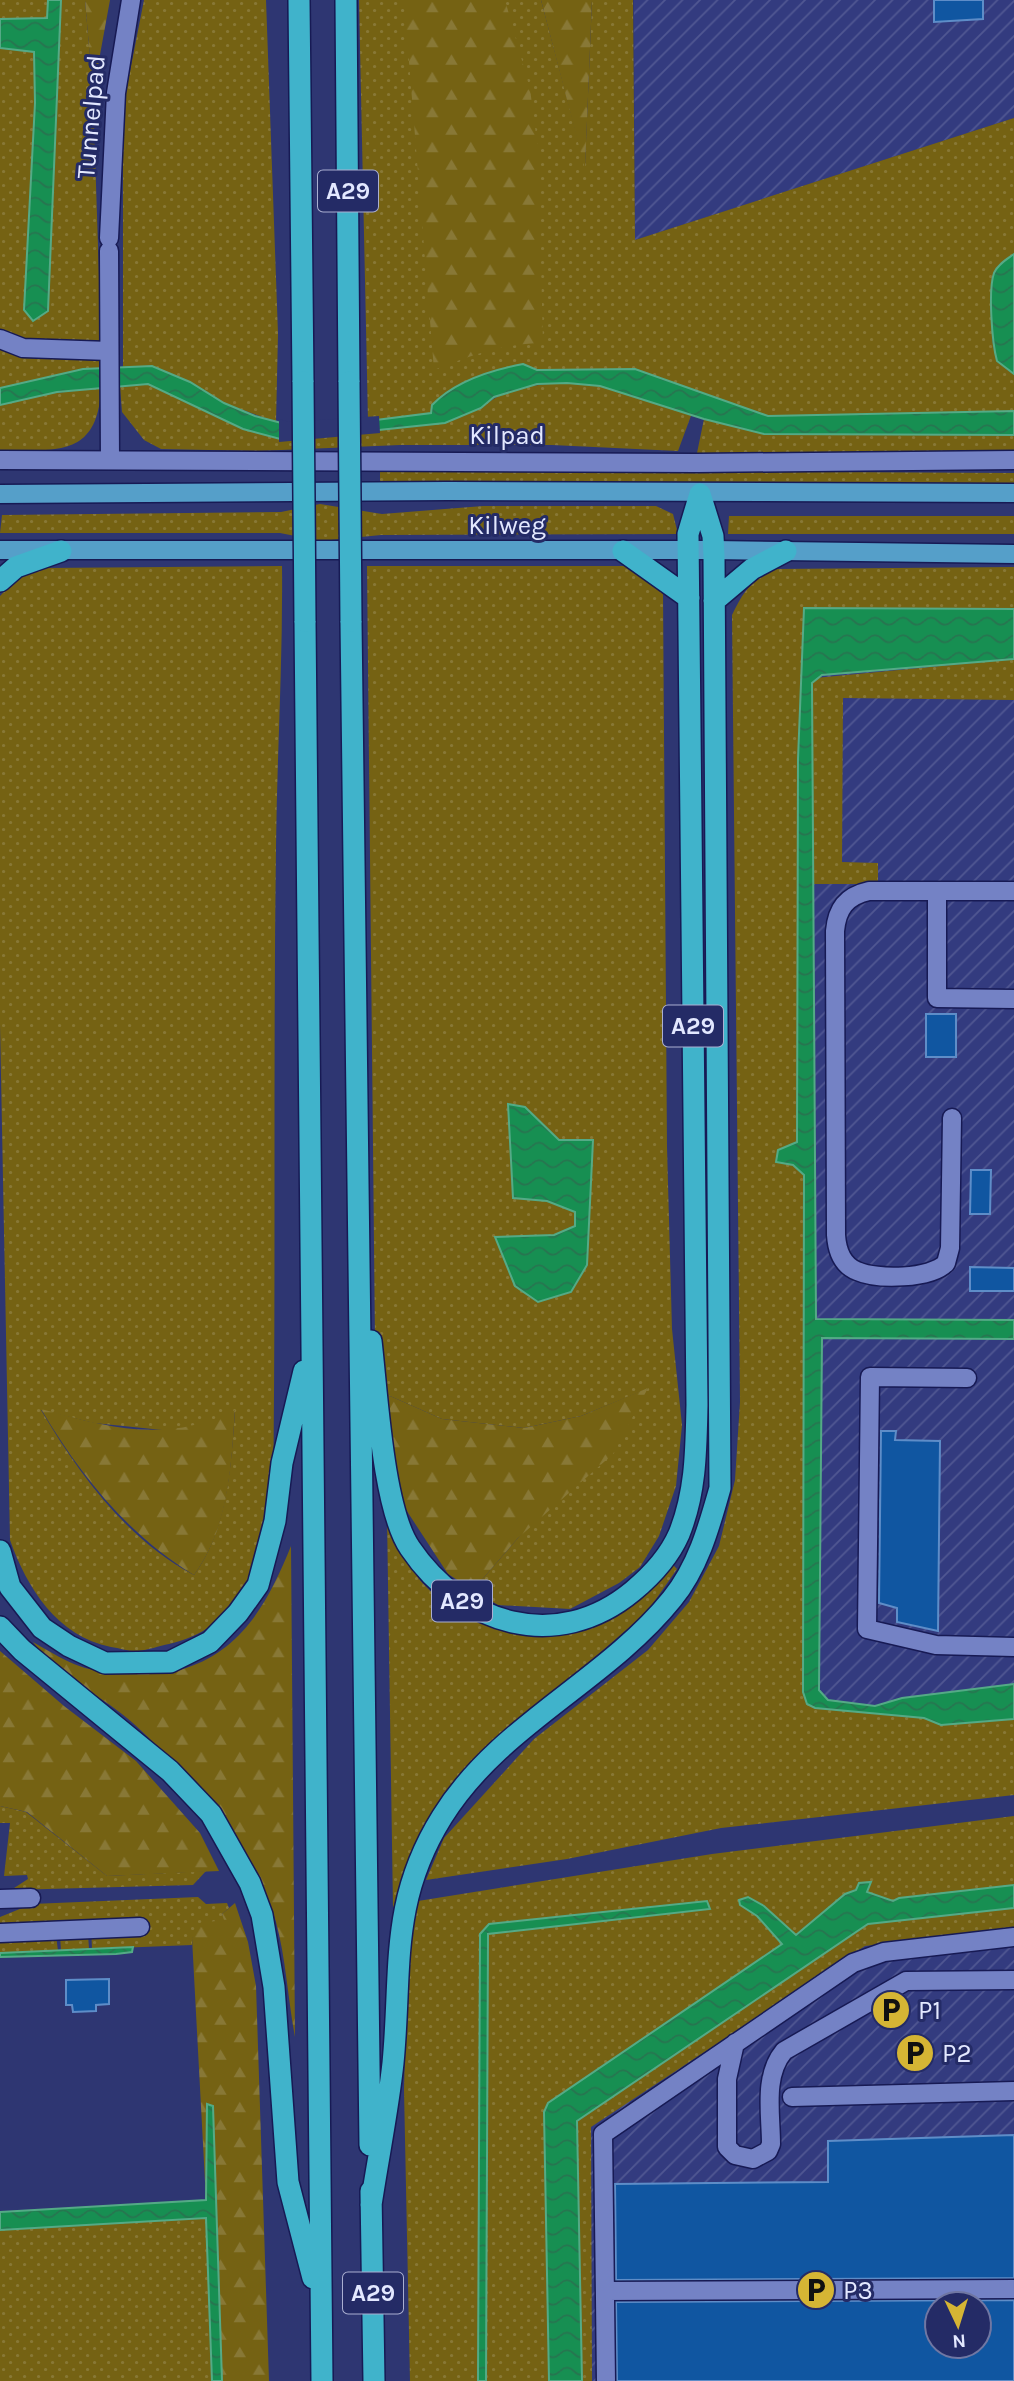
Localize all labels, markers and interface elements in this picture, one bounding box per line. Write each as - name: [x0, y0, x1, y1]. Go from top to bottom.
- street label: Tunnelpad: [70, 54, 112, 180]
- road number: A29: [318, 170, 378, 211]
- street label: Kilpad: [469, 420, 545, 451]
- street label: Kilweg: [468, 510, 546, 541]
- road number: A29: [663, 1006, 723, 1046]
- road number: A29: [432, 1581, 492, 1622]
- parking icon: P1: [870, 1989, 912, 2031]
- place label: P1: [918, 1995, 941, 2026]
- parking icon: P2: [894, 2032, 936, 2074]
- place label: P2: [942, 2038, 971, 2069]
- parking icon: P3: [795, 2269, 837, 2311]
- road number: A29: [343, 2272, 403, 2314]
- place label: P3: [843, 2275, 873, 2306]
- north arrow: [923, 2290, 993, 2360]
- text: N: [952, 2330, 967, 2352]

